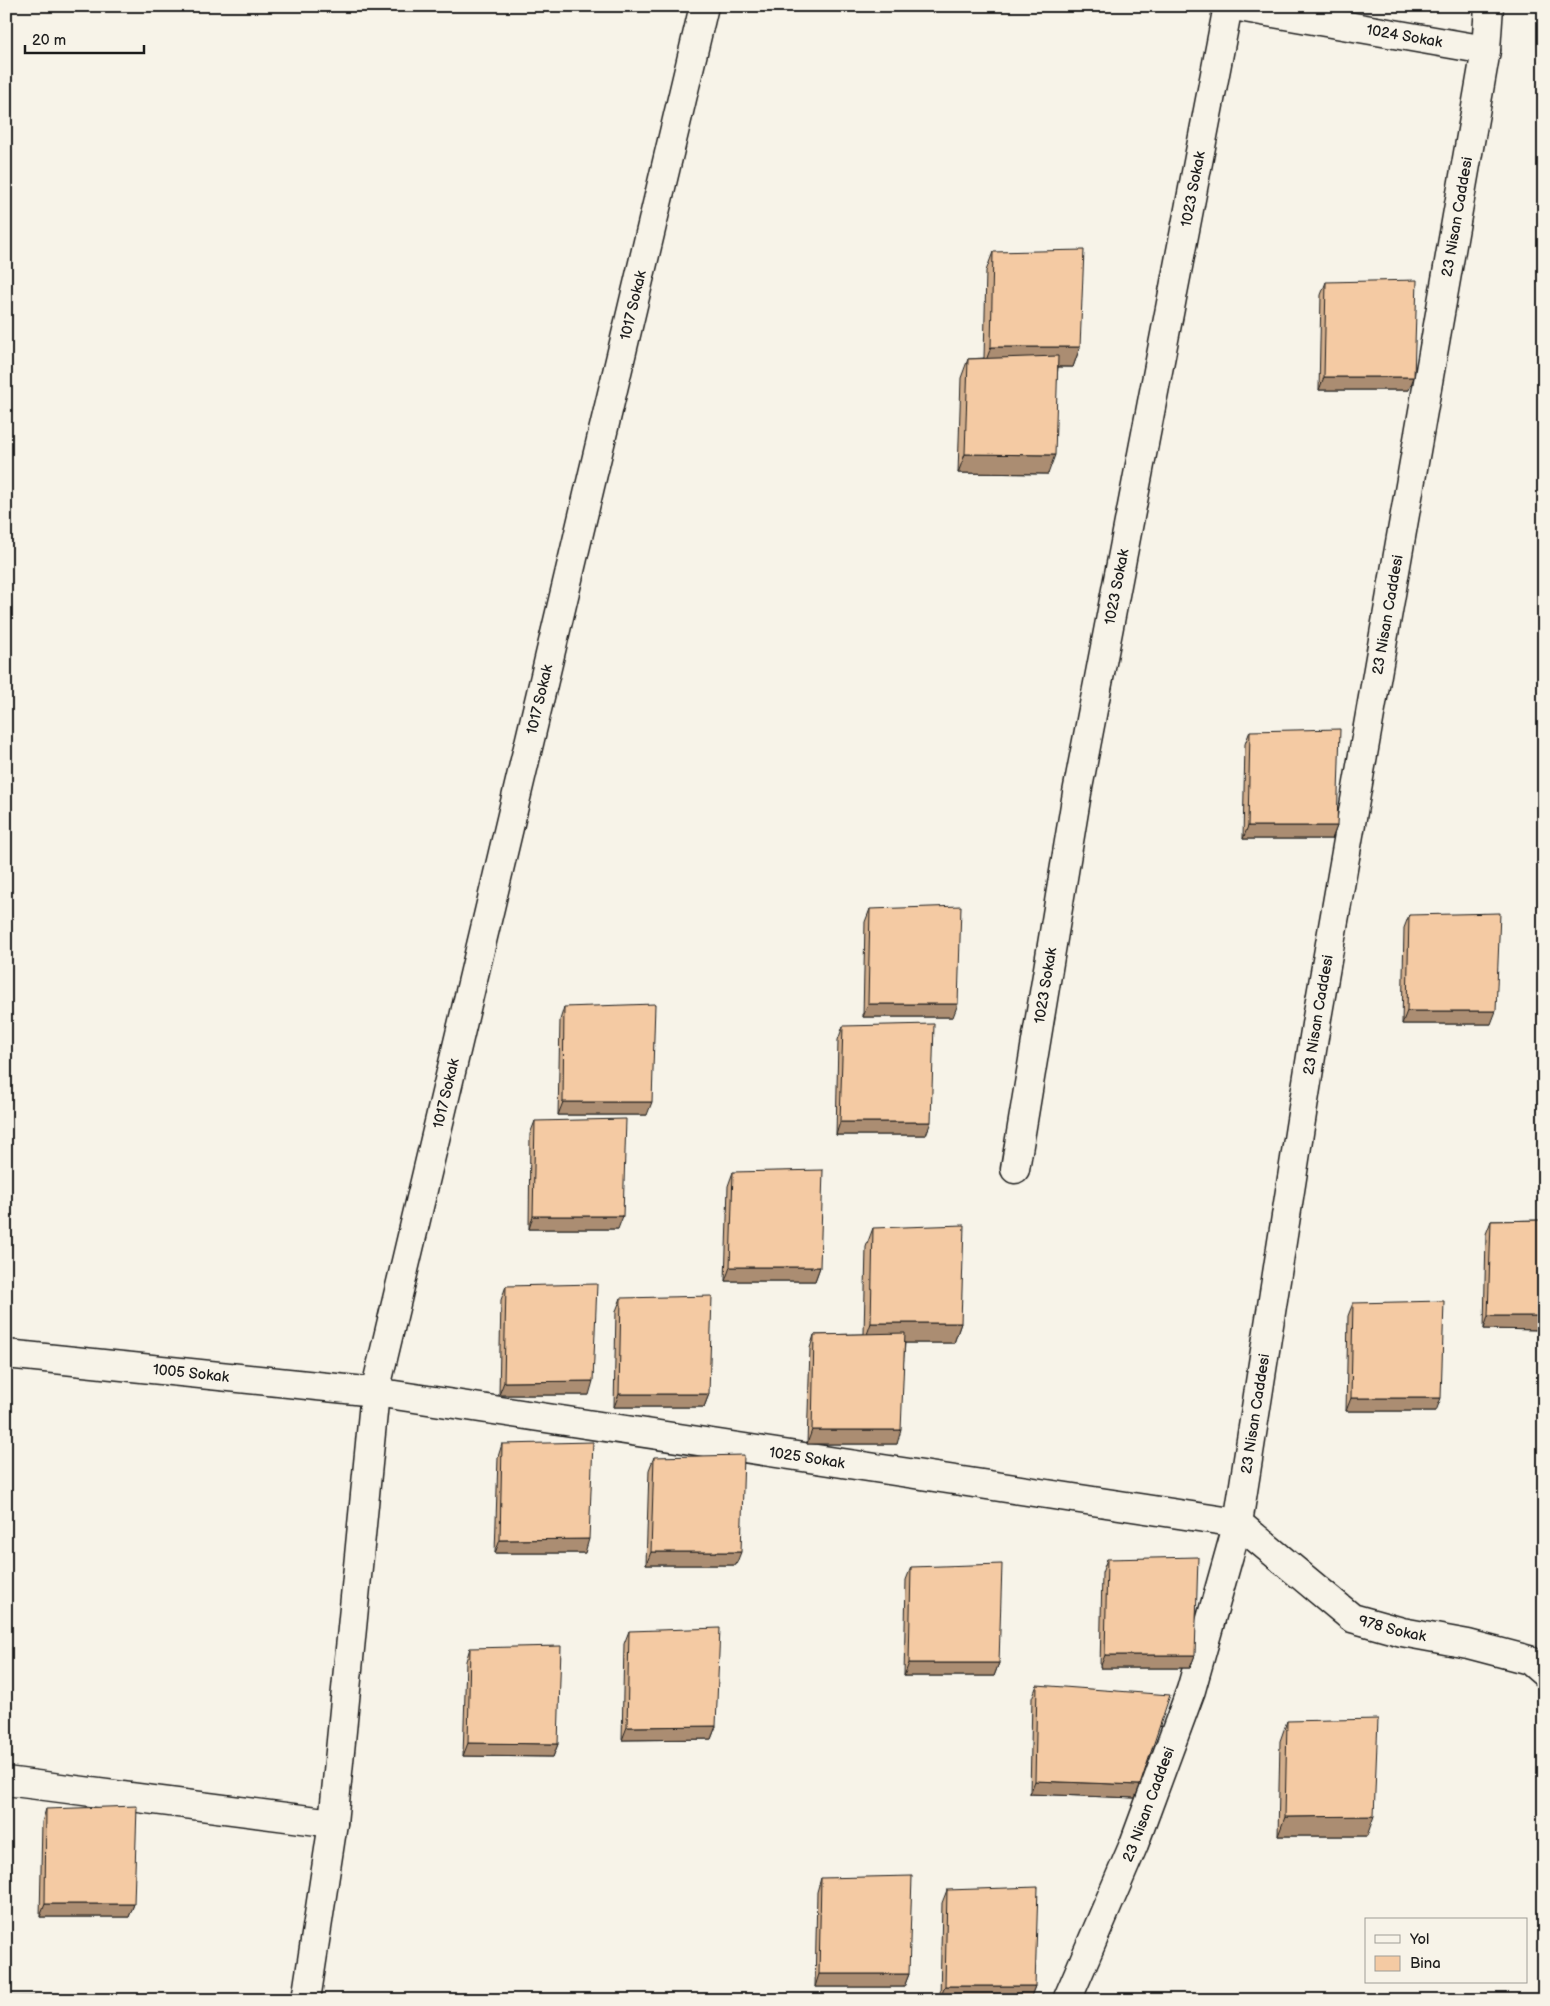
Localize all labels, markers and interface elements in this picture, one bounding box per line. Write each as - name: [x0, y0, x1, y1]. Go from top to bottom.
- street label: 1024 Sokak: [1365, 20, 1444, 52]
- scale bar: [25, 22, 144, 54]
- text: 20 m: [32, 31, 66, 50]
- street label: 1023 Sokak: [1177, 149, 1210, 229]
- street label: 23 Nisan Caddesi: [1438, 155, 1477, 278]
- street label: 1017 Sokak: [616, 268, 651, 342]
- street label: 1023 Sokak: [1100, 547, 1134, 626]
- street label: 23 Nisan Caddesi: [1368, 553, 1408, 676]
- street label: 1017 Sokak: [522, 662, 558, 736]
- street label: 1023 Sokak: [1030, 946, 1061, 1025]
- street label: 23 Nisan Caddesi: [1299, 953, 1338, 1076]
- street label: 1017 Sokak: [429, 1056, 464, 1130]
- street label: 23 Nisan Caddesi: [1237, 1352, 1274, 1475]
- street label: 1005 Sokak: [152, 1360, 231, 1387]
- street label: 1025 Sokak: [768, 1443, 847, 1473]
- street label: 978 Sokak: [1356, 1611, 1428, 1646]
- street label: 23 Nisan Caddesi: [1118, 1744, 1179, 1865]
- legend: [1365, 1918, 1528, 1984]
- text: Yol: [1409, 1930, 1429, 1949]
- text: Bina: [1410, 1954, 1441, 1973]

